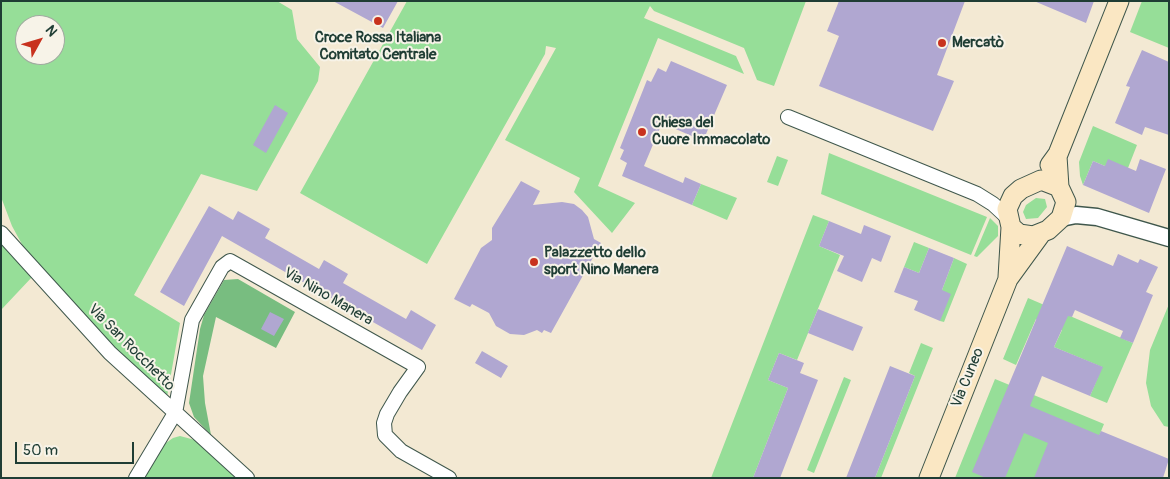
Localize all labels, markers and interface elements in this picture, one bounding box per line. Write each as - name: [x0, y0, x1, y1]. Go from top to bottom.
- north arrow: [15, 15, 65, 65]
- marker: Croce Rossa Italiana Comitato Centrale: [372, 15, 384, 27]
- text: N: [42, 22, 61, 40]
- place label: Croce Rossa Italiana Comitato Centrale: [315, 29, 441, 64]
- place label: Mercatò: [952, 34, 1004, 52]
- marker: Mercatò: [936, 37, 948, 49]
- place label: Chiesa del Cuore Immacolato: [652, 114, 770, 149]
- marker: Chiesa del Cuore Immacolato: [636, 126, 648, 138]
- place label: Palazzetto dello sport Nino Manera: [544, 244, 659, 279]
- marker: Palazzetto dello sport Nino Manera: [528, 256, 540, 268]
- street label: Via Nino Manera: [280, 264, 376, 330]
- street label: Via San Rocchetto: [84, 301, 178, 395]
- street label: Via Cuneo: [948, 346, 988, 410]
- scale bar: [18, 432, 136, 464]
- text: 50 m: [23, 441, 58, 460]

